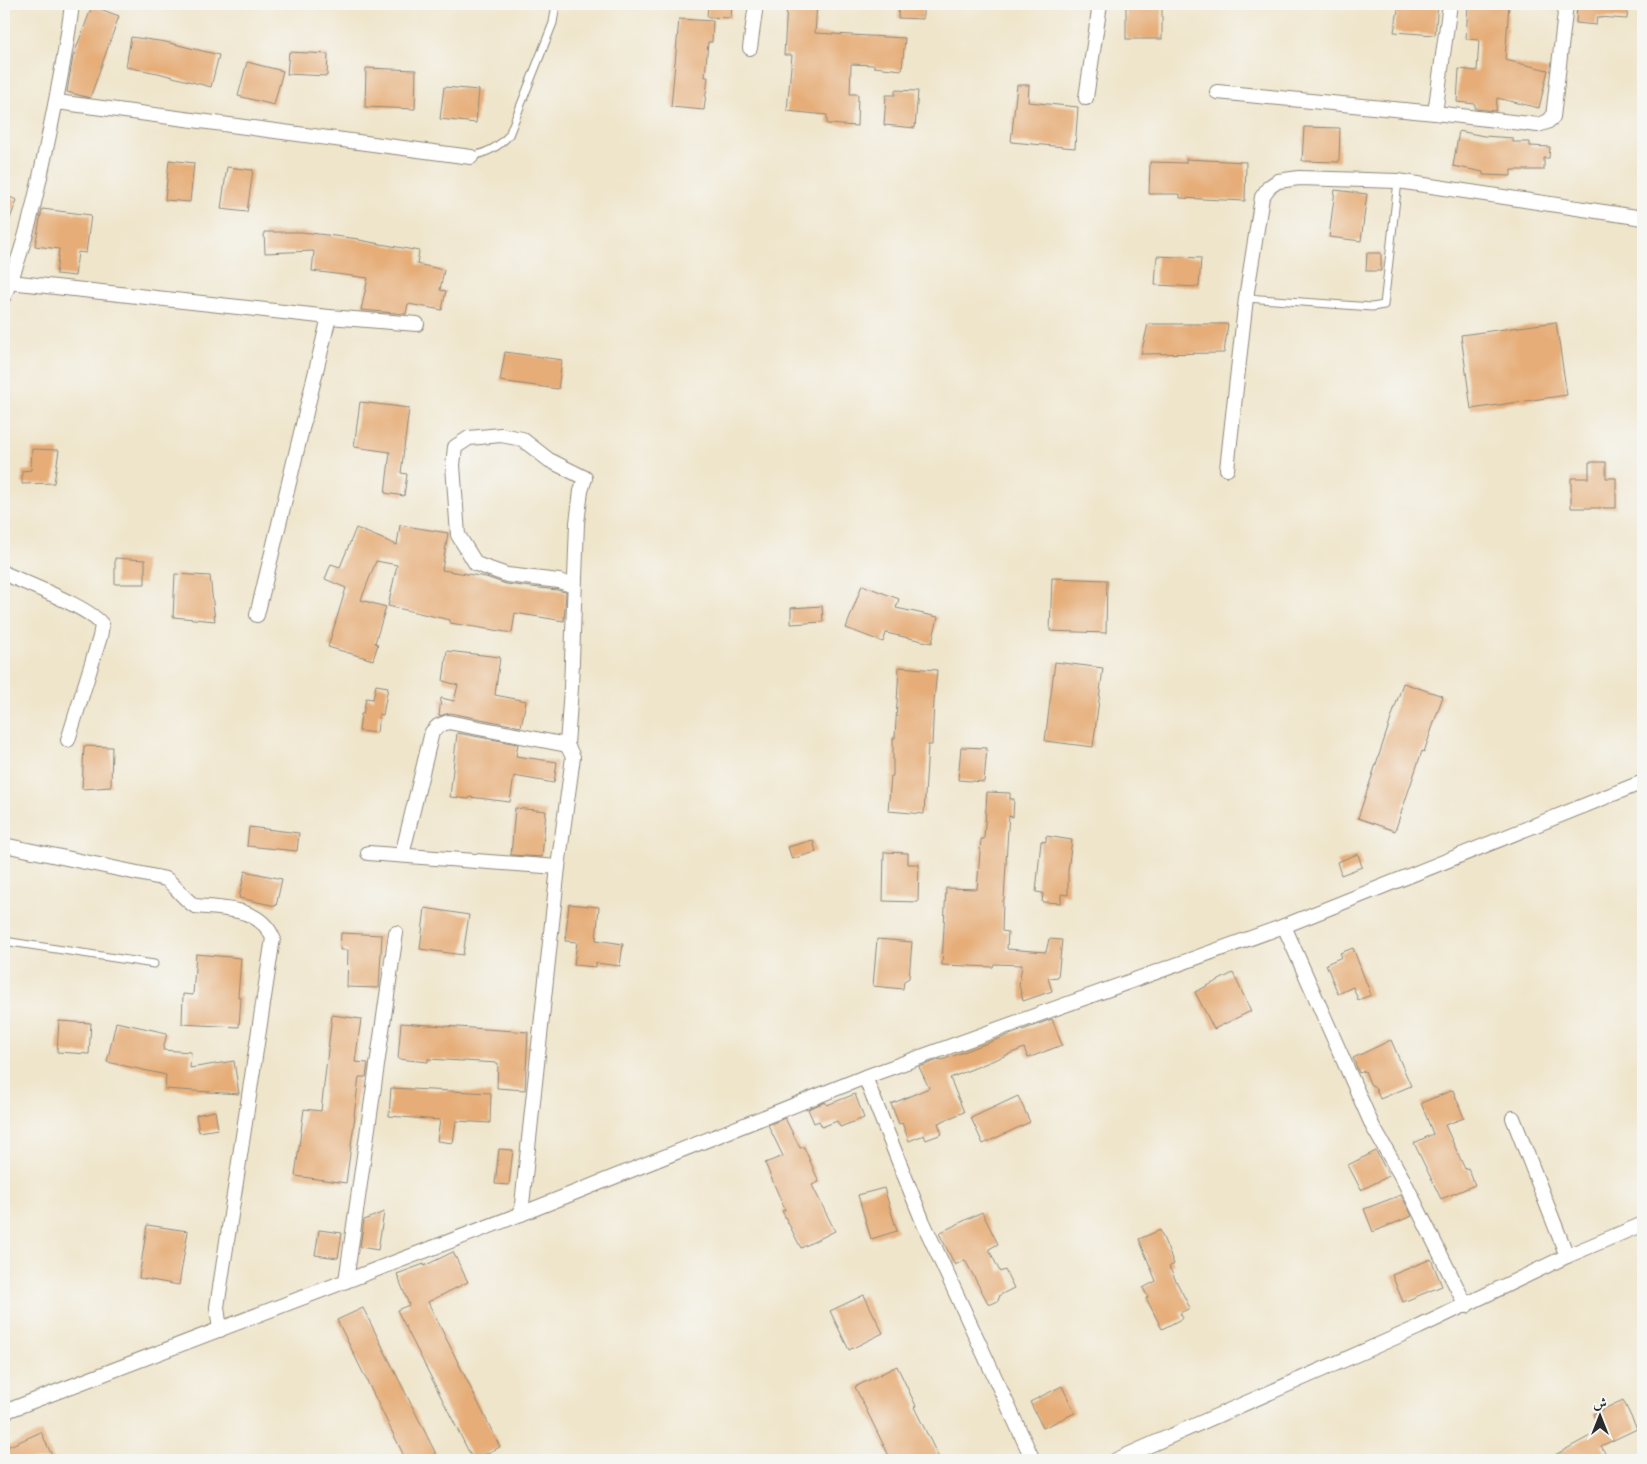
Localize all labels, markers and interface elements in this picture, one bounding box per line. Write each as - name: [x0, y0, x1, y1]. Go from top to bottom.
- north arrow: [1574, 1392, 1624, 1442]
- text: ش: [1593, 1395, 1607, 1412]

